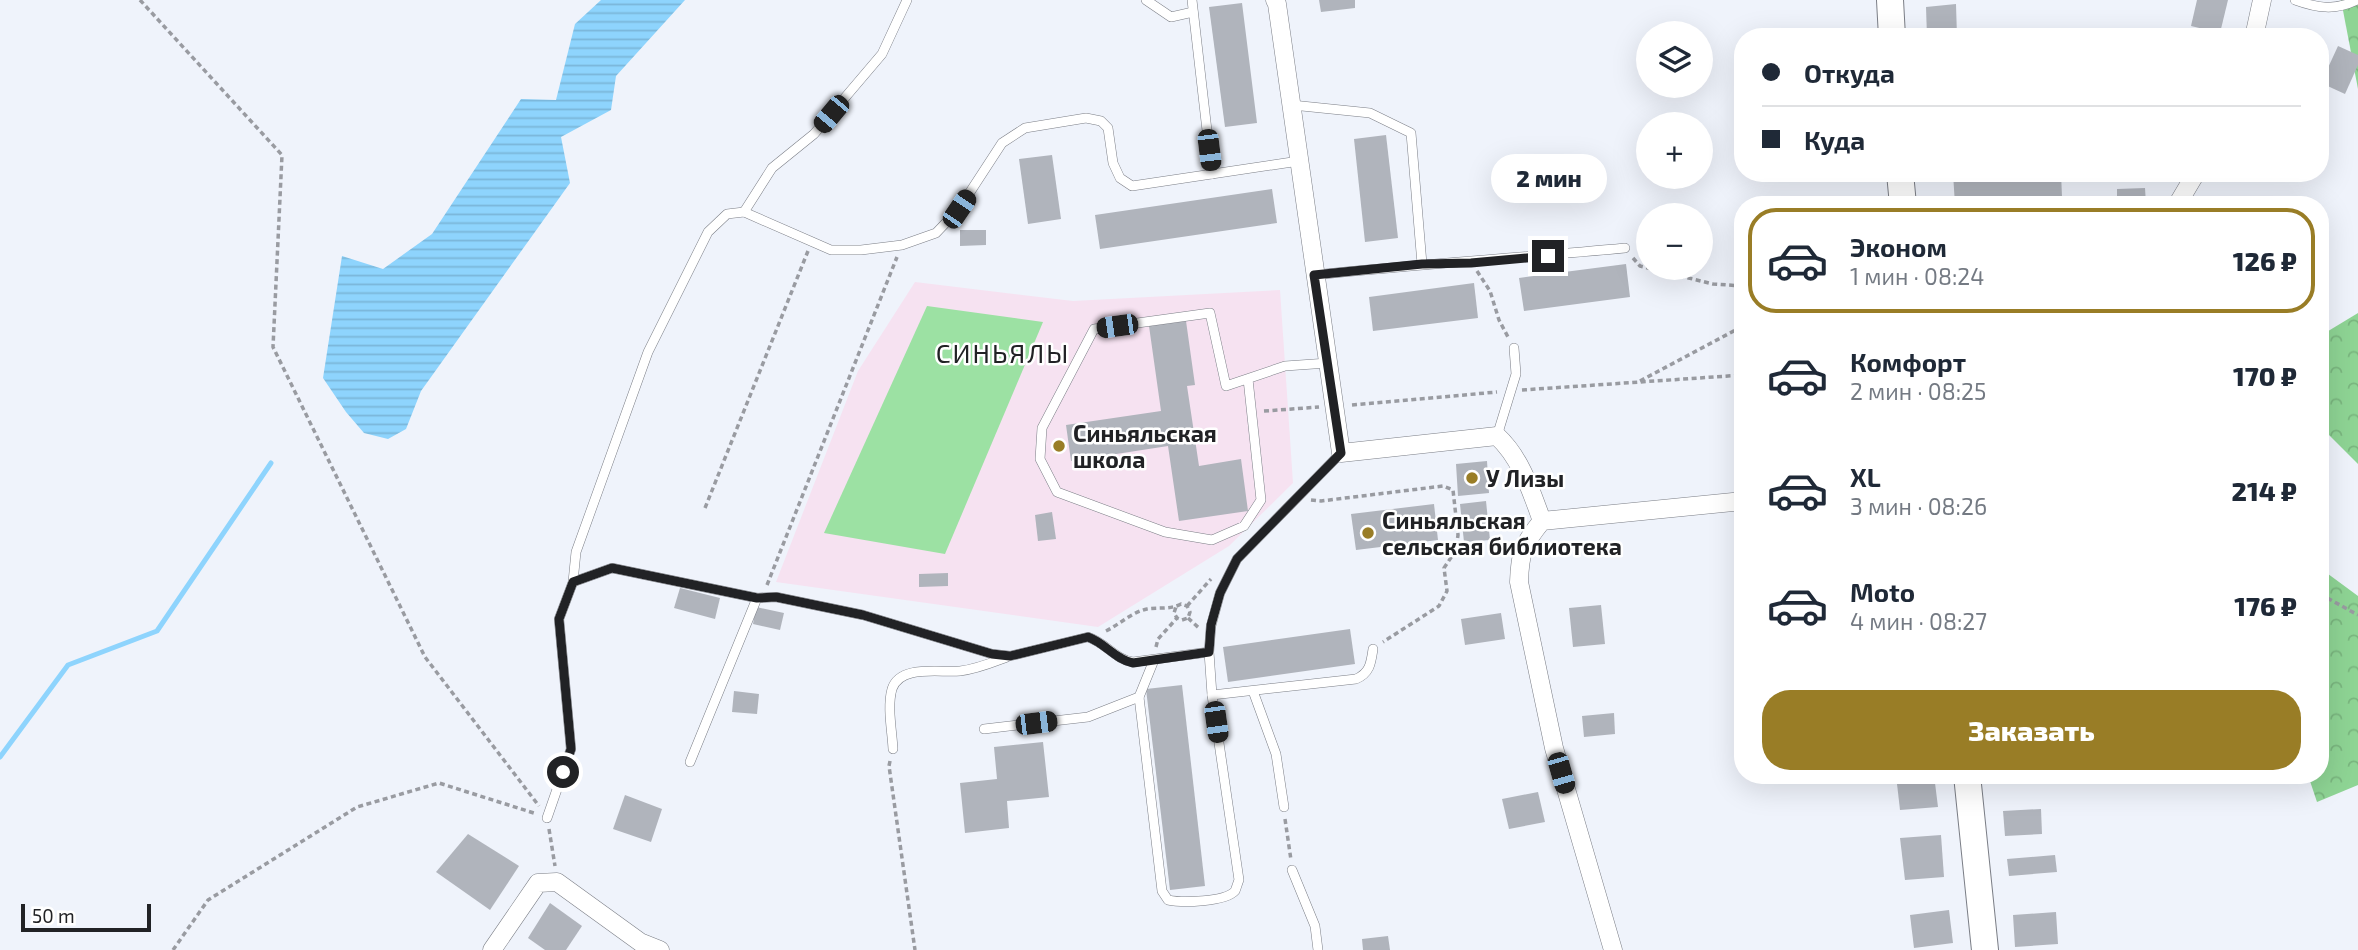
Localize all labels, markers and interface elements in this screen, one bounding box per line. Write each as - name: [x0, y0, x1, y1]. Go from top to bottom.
- map controls: [1636, 21, 1713, 280]
- button: layers: [1636, 21, 1713, 98]
- text: Откуда: [1804, 57, 1895, 88]
- car: [810, 91, 853, 137]
- button: +: [1636, 112, 1713, 189]
- text: Куда: [1804, 124, 1865, 155]
- car: [1197, 128, 1222, 172]
- callout: 2 мин: [1490, 154, 1606, 204]
- text: 2 мин: [1516, 164, 1582, 192]
- car: [939, 186, 980, 232]
- button: −: [1636, 203, 1713, 280]
- icon: car: [1766, 229, 1829, 292]
- text: Эконом: [1850, 231, 1947, 262]
- route end: [1532, 240, 1564, 272]
- text: 126 ₽: [2233, 245, 2297, 276]
- text: 1 мин · 08:24: [1850, 262, 1984, 290]
- car: [1095, 313, 1140, 339]
- district label: СИНЬЯЛЫ: [936, 337, 1070, 368]
- icon: car: [1766, 344, 1829, 407]
- text: Комфорт: [1850, 346, 1966, 377]
- text: 170 ₽: [2233, 360, 2297, 391]
- text: 2 мин · 08:25: [1850, 377, 1986, 405]
- place label: Синьяльская школа: [1073, 419, 1217, 473]
- marker: Синьяльская школа: [1051, 438, 1067, 454]
- icon: car: [1766, 459, 1829, 522]
- text: XL: [1850, 461, 1881, 492]
- place label: У Лизы: [1486, 464, 1564, 492]
- marker: У Лизы: [1464, 470, 1480, 486]
- text: 214 ₽: [2232, 475, 2297, 506]
- text: 3 мин · 08:26: [1850, 492, 1987, 520]
- place label: Синьяльская сельская библиотека: [1382, 506, 1622, 560]
- marker: Синьяльская сельская библиотека: [1360, 525, 1376, 541]
- icon: car: [1766, 574, 1829, 637]
- text: Moto: [1850, 576, 1915, 607]
- text: 176 ₽: [2234, 590, 2297, 621]
- text: 4 мин · 08:27: [1850, 607, 1987, 635]
- button: Заказать: [1762, 690, 2301, 770]
- car: [1203, 700, 1230, 744]
- car: [1014, 710, 1059, 736]
- car: [1546, 750, 1577, 796]
- route start: [547, 756, 579, 788]
- scale bar: [21, 901, 150, 933]
- text: 50 m: [32, 904, 75, 927]

